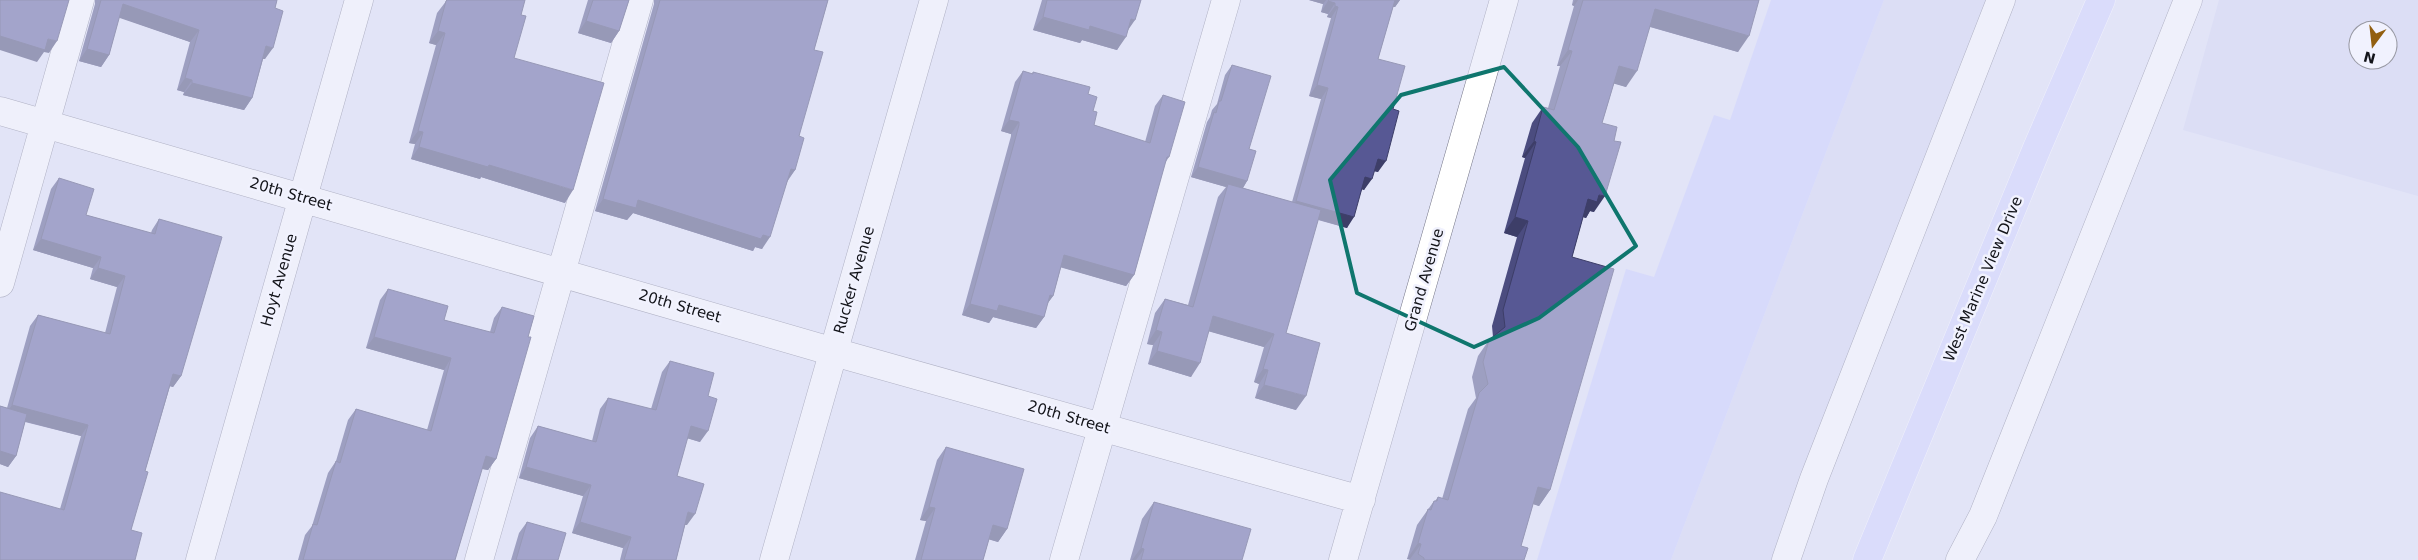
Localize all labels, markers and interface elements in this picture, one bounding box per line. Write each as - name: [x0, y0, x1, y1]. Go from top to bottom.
- north arrow: [2348, 20, 2398, 70]
- text: N: [2362, 48, 2377, 67]
- street label: 20th Street: [248, 174, 334, 214]
- street label: West Marine View Drive: [1940, 194, 2026, 364]
- street label: Rucker Avenue: [830, 224, 878, 336]
- street label: Grand Avenue: [1401, 226, 1447, 334]
- street label: Hoyt Avenue: [257, 232, 301, 328]
- street label: 20th Street: [637, 286, 723, 326]
- street label: 20th Street: [1026, 397, 1112, 437]

